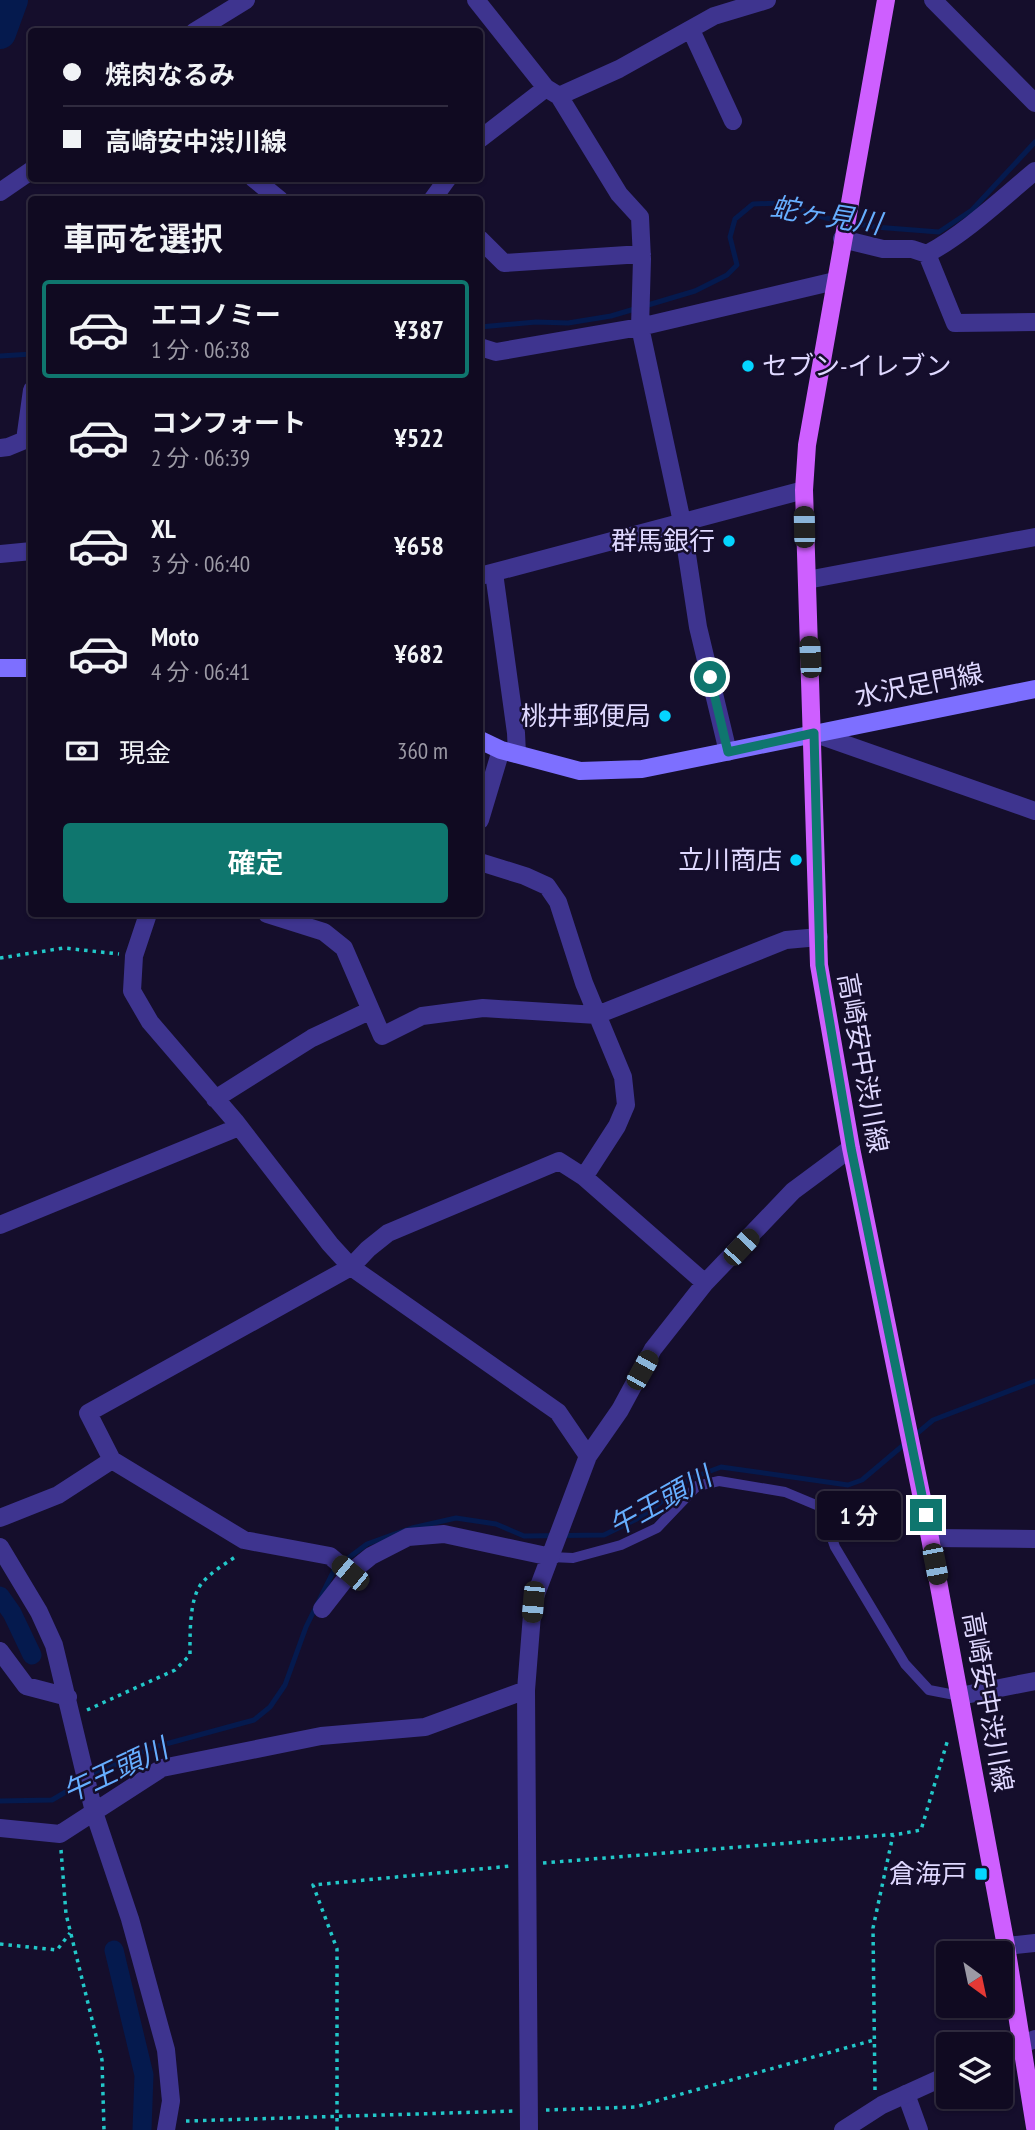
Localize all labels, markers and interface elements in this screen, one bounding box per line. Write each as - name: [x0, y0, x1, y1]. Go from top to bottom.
- text: 焼肉なるみ: [105, 58, 235, 91]
- text: 高崎安中渋川線: [105, 125, 287, 158]
- water label: 蛇ヶ見川: [768, 187, 887, 242]
- text: 車両を選択: [63, 217, 223, 259]
- icon: car: [67, 298, 130, 361]
- text: エコノミー: [151, 298, 281, 331]
- text: ¥387: [394, 313, 444, 346]
- text: 1 分 · 06:38: [151, 335, 250, 364]
- place label: セブン-イレブン: [762, 349, 952, 382]
- marker: セブン-イレブン: [740, 358, 756, 374]
- icon: car: [67, 406, 130, 469]
- text: コンフォート: [151, 406, 306, 439]
- text: ¥522: [394, 421, 444, 454]
- text: 2 分 · 06:39: [151, 443, 250, 472]
- car: [794, 506, 815, 548]
- text: XL: [151, 512, 176, 545]
- icon: car: [67, 514, 130, 577]
- place label: 群馬銀行: [611, 524, 715, 557]
- text: ¥658: [394, 529, 444, 562]
- marker: 群馬銀行: [721, 533, 737, 549]
- text: 3 分 · 06:40: [151, 549, 250, 578]
- text: Moto: [151, 620, 199, 653]
- icon: car: [67, 622, 130, 685]
- car: [799, 635, 822, 679]
- text: ¥682: [394, 637, 444, 670]
- street label: 水沢足門線: [852, 656, 986, 713]
- text: 4 分 · 06:41: [151, 657, 250, 686]
- route start: [694, 661, 726, 693]
- place label: 桃井郵便局: [521, 699, 651, 732]
- marker: 桃井郵便局: [657, 708, 673, 724]
- icon: cash: [63, 732, 101, 770]
- text: 現金: [119, 736, 171, 769]
- text: 360 m: [397, 736, 448, 765]
- button: 確定: [63, 823, 448, 903]
- place label: 立川商店: [678, 843, 782, 876]
- marker: 立川商店: [788, 852, 804, 868]
- street label: 高崎安中渋川線: [831, 970, 896, 1155]
- car: [719, 1224, 764, 1270]
- car: [623, 1347, 662, 1393]
- water label: 午王頭川: [602, 1456, 720, 1544]
- callout: 1 分: [818, 1490, 902, 1540]
- route end: [910, 1499, 942, 1531]
- text: 1 分: [840, 1501, 878, 1530]
- car: [921, 1541, 950, 1587]
- car: [328, 1551, 373, 1595]
- car: [521, 1580, 546, 1624]
- street label: 高崎安中渋川線: [956, 1609, 1021, 1794]
- water label: 午王頭川: [56, 1728, 176, 1810]
- place label: 倉海戸: [889, 1857, 967, 1890]
- marker: 倉海戸: [973, 1866, 989, 1882]
- north arrow: [936, 1941, 1013, 2018]
- map controls: [936, 1941, 1013, 2109]
- button: layers: [936, 2032, 1013, 2109]

